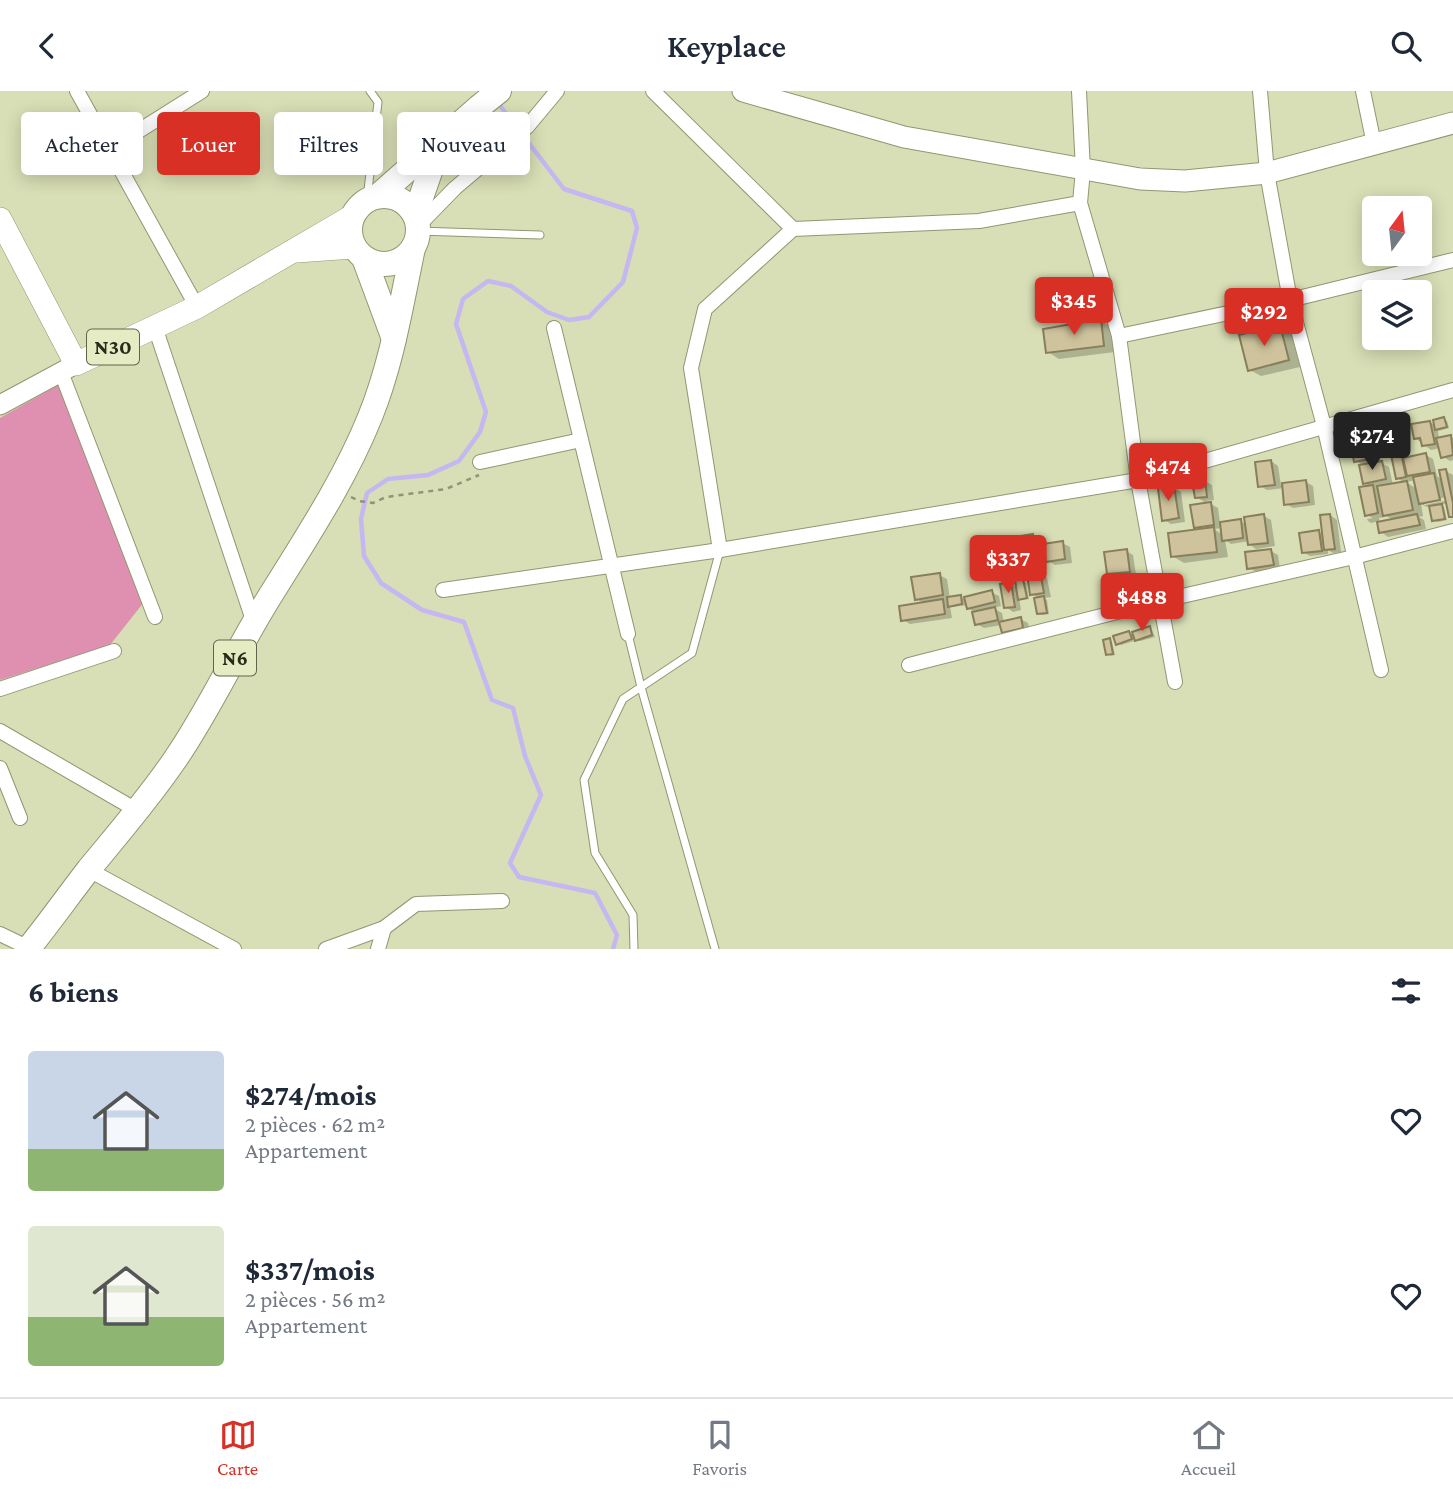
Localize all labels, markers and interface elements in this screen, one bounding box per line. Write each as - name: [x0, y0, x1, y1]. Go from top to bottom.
- icon: back: [28, 27, 66, 65]
- icon: search: [1387, 27, 1425, 65]
- text: Keyplace: [667, 28, 786, 64]
- chip: Acheter: [21, 112, 143, 175]
- chip: Louer: [157, 112, 260, 175]
- chip: Filtres: [274, 112, 383, 175]
- chip: Nouveau: [397, 112, 530, 175]
- north arrow: [1362, 196, 1432, 266]
- map controls: [1362, 196, 1432, 350]
- pin: $345: [1033, 278, 1115, 337]
- button: layers: [1362, 280, 1432, 350]
- text: $345: [1051, 287, 1097, 313]
- pin: $292: [1223, 289, 1305, 348]
- text: $292: [1240, 298, 1288, 324]
- road number: N30: [87, 329, 139, 365]
- pin: $274: [1331, 413, 1413, 472]
- text: $274: [1349, 422, 1395, 448]
- pin: $474: [1127, 443, 1209, 503]
- text: $474: [1145, 453, 1191, 479]
- pin: $337: [967, 535, 1049, 595]
- text: $337: [986, 545, 1030, 571]
- pin: $488: [1101, 573, 1183, 633]
- text: $488: [1117, 583, 1167, 609]
- road number: N6: [214, 641, 256, 675]
- icon: filters: [1387, 972, 1425, 1010]
- text: 6 biens: [28, 975, 119, 1008]
- text: $274/mois: [245, 1078, 377, 1111]
- icon: home: [84, 1079, 168, 1163]
- icon: heart: [1387, 1102, 1425, 1140]
- text: 2 pièces · 62 m²: [245, 1111, 385, 1137]
- text: Appartement: [245, 1137, 367, 1163]
- text: $337/mois: [245, 1253, 375, 1286]
- icon: home: [84, 1254, 168, 1338]
- icon: heart: [1387, 1277, 1425, 1315]
- text: 2 pièces · 56 m²: [245, 1286, 386, 1312]
- text: Appartement: [245, 1312, 367, 1338]
- tab: Carte: [217, 1416, 258, 1479]
- tab: Favoris: [692, 1416, 747, 1479]
- tab: Accueil: [1181, 1416, 1236, 1479]

